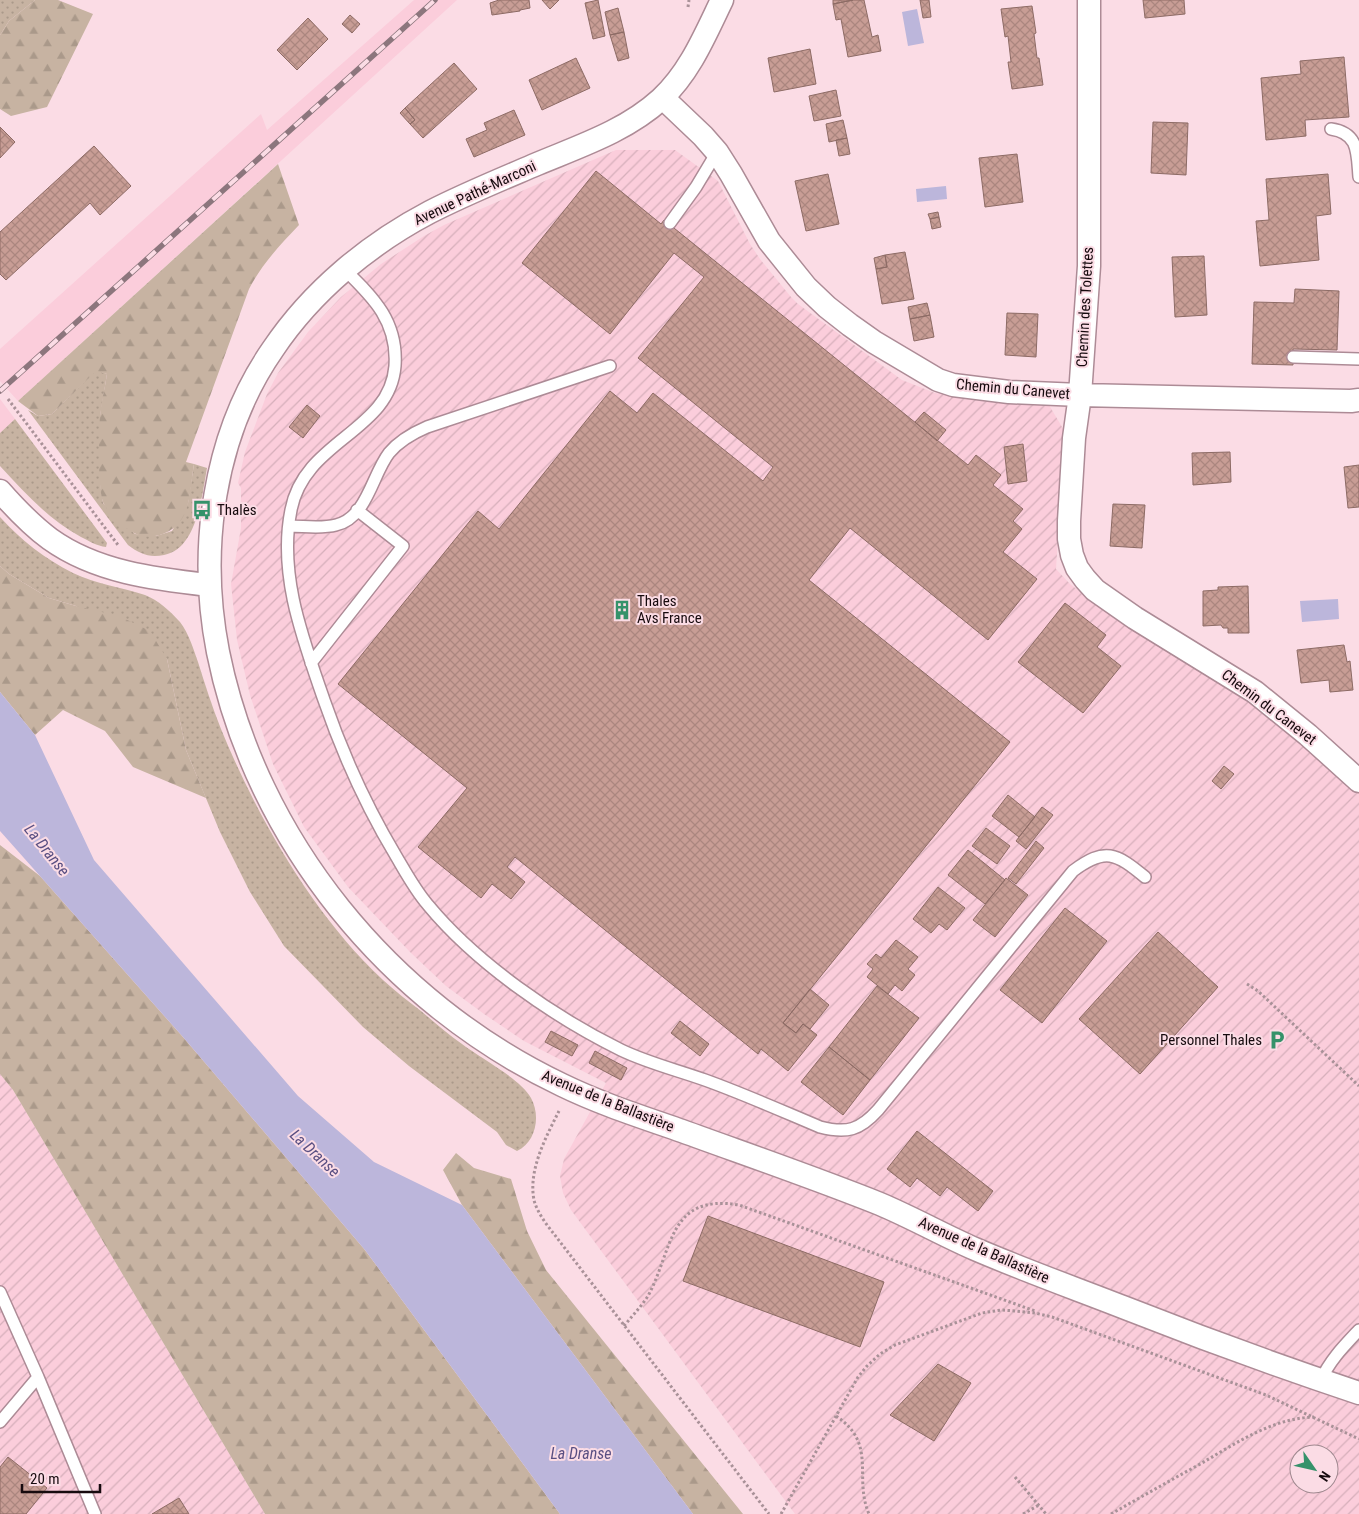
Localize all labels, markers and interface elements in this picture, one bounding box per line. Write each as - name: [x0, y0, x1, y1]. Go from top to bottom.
- street label: Avenue Pathé-Marconi: [411, 157, 539, 229]
- street label: Chemin des Tolettes: [1073, 246, 1097, 368]
- street label: Chemin du Canevet: [955, 375, 1071, 403]
- bus stop icon: Thalès: [191, 499, 213, 521]
- place label: Thalès: [217, 501, 257, 519]
- place label: Thales Avs France: [637, 592, 702, 627]
- building icon: Thales Avs France: [611, 599, 633, 621]
- street label: Chemin du Canevet: [1218, 665, 1320, 749]
- water label: La Dranse: [20, 820, 74, 880]
- parking icon: Personnel Thales: [1266, 1029, 1288, 1051]
- place label: Personnel Thales: [1160, 1031, 1262, 1049]
- street label: Avenue de la Ballastière: [539, 1066, 677, 1136]
- water label: La Dranse: [286, 1125, 344, 1181]
- street label: Avenue de la Ballastière: [916, 1213, 1052, 1287]
- water label: La Dranse: [550, 1444, 612, 1463]
- north arrow: [1289, 1444, 1339, 1494]
- scale bar: [22, 1462, 100, 1494]
- text: N: [1316, 1468, 1334, 1484]
- text: 20 m: [30, 1470, 60, 1488]

